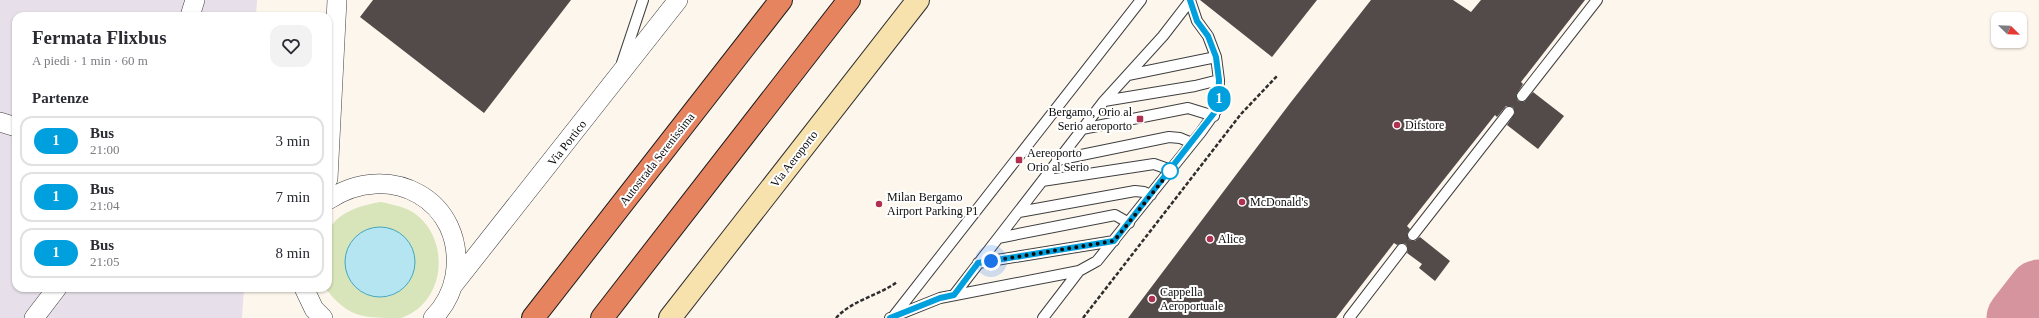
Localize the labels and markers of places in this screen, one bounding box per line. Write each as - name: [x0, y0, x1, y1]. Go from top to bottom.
- place label: Bergamo, Orio al Serio aeroporto: [1049, 105, 1133, 133]
- marker: Bergamo, Orio al Serio aeroporto: [1135, 114, 1145, 124]
- place label: Difstore: [1405, 118, 1444, 132]
- marker: Difstore: [1392, 120, 1402, 130]
- place label: Aereoporto Orio al Serio: [1027, 146, 1089, 174]
- marker: Aereoporto Orio al Serio: [1014, 155, 1024, 165]
- unlabelled marker: [1161, 162, 1179, 180]
- place label: Milan Bergamo Airport Parking P1: [887, 190, 978, 218]
- place label: McDonald's: [1250, 195, 1308, 209]
- marker: McDonald's: [1237, 197, 1247, 207]
- marker: Milan Bergamo Airport Parking P1: [874, 199, 884, 209]
- place label: Alice: [1218, 232, 1244, 246]
- marker: Alice: [1205, 234, 1215, 244]
- place label: Cappella Aeroportuale: [1160, 285, 1223, 313]
- marker: Cappella Aeroportuale: [1147, 294, 1157, 304]

